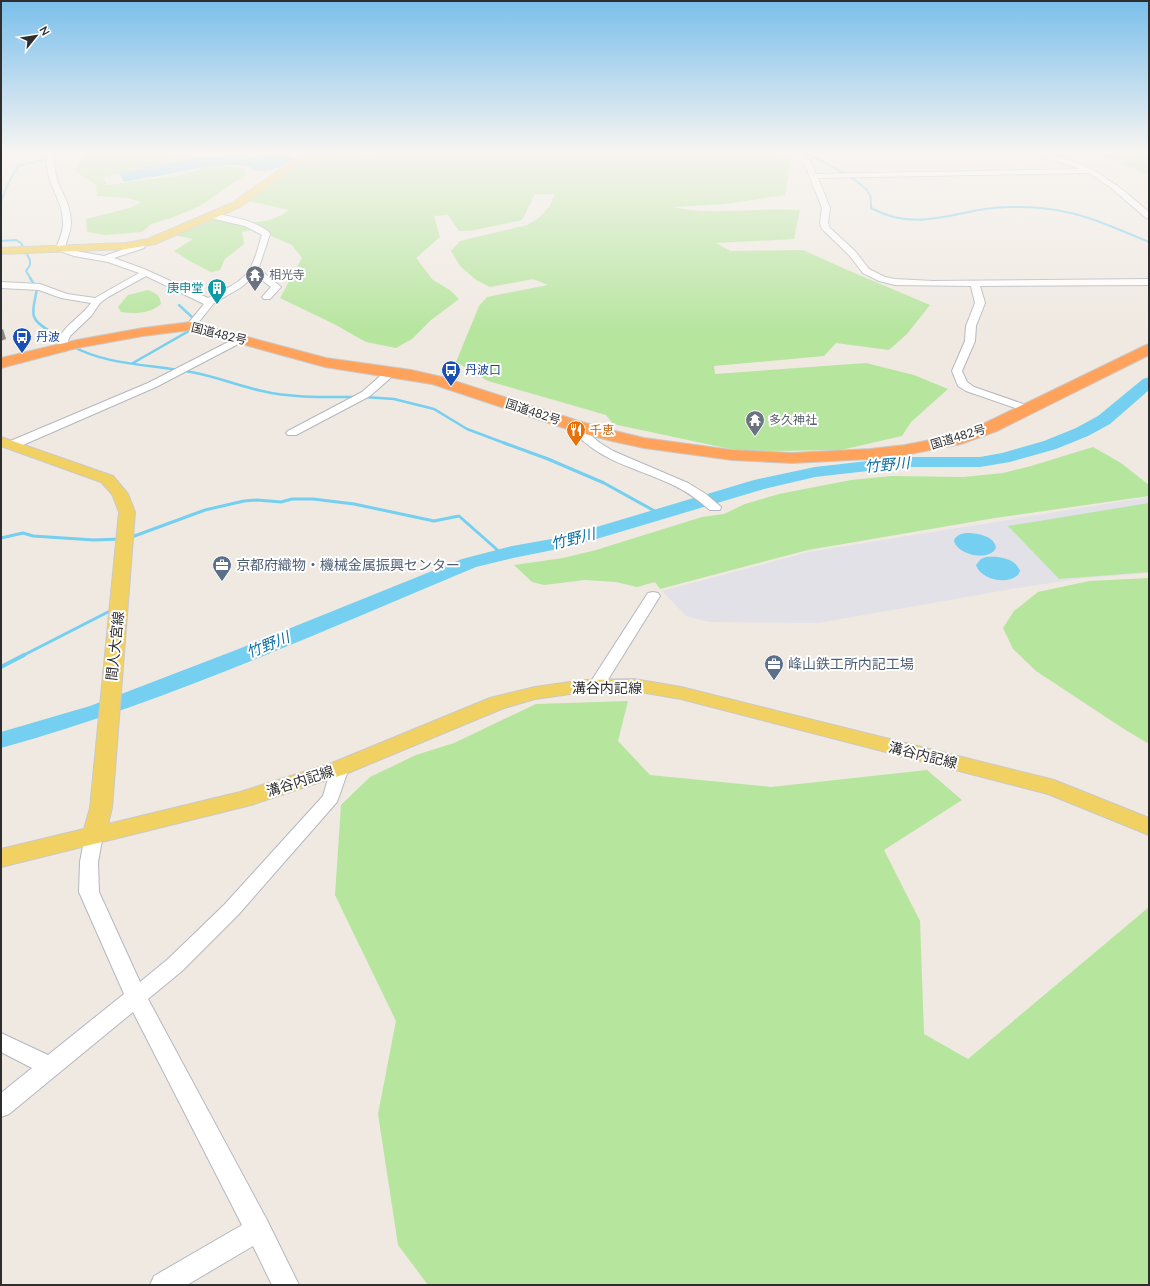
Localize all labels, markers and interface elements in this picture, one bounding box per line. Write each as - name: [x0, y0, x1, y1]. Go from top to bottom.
- north arrow: [16, 16, 56, 56]
- text: N: [37, 24, 53, 38]
- temple icon: 相光寺: [244, 264, 266, 292]
- place label: 相光寺: [269, 267, 305, 282]
- building icon: 庚申堂: [206, 277, 228, 305]
- place label: 庚申堂: [167, 280, 203, 295]
- street label: 国道482号: [190, 319, 249, 348]
- bus stop icon: 丹波: [11, 326, 33, 354]
- place label: 丹波: [36, 329, 60, 344]
- bus stop icon: 丹波口: [440, 359, 462, 387]
- place label: 丹波口: [465, 362, 501, 377]
- street label: 国道482号: [504, 396, 563, 427]
- temple icon: 多久神社: [744, 409, 766, 437]
- place label: 多久神社: [769, 412, 817, 427]
- restaurant icon: 千恵: [565, 419, 587, 447]
- street label: 国道482号: [928, 421, 987, 452]
- place label: 千恵: [590, 422, 614, 437]
- water label: 竹野川: [864, 453, 912, 475]
- water label: 竹野川: [549, 523, 599, 552]
- office icon: 京都府織物・機械金属振興センター: [211, 554, 233, 582]
- place label: 京都府織物・機械金属振興センター: [236, 556, 460, 573]
- street label: 間人大宮線: [102, 610, 127, 682]
- water label: 竹野川: [243, 627, 294, 661]
- office icon: 峰山鉄工所内記工場: [763, 653, 785, 681]
- place label: 峰山鉄工所内記工場: [788, 655, 914, 672]
- street label: 溝谷内記線: [572, 679, 642, 696]
- street label: 溝谷内記線: [887, 738, 959, 771]
- street label: 溝谷内記線: [264, 762, 336, 799]

